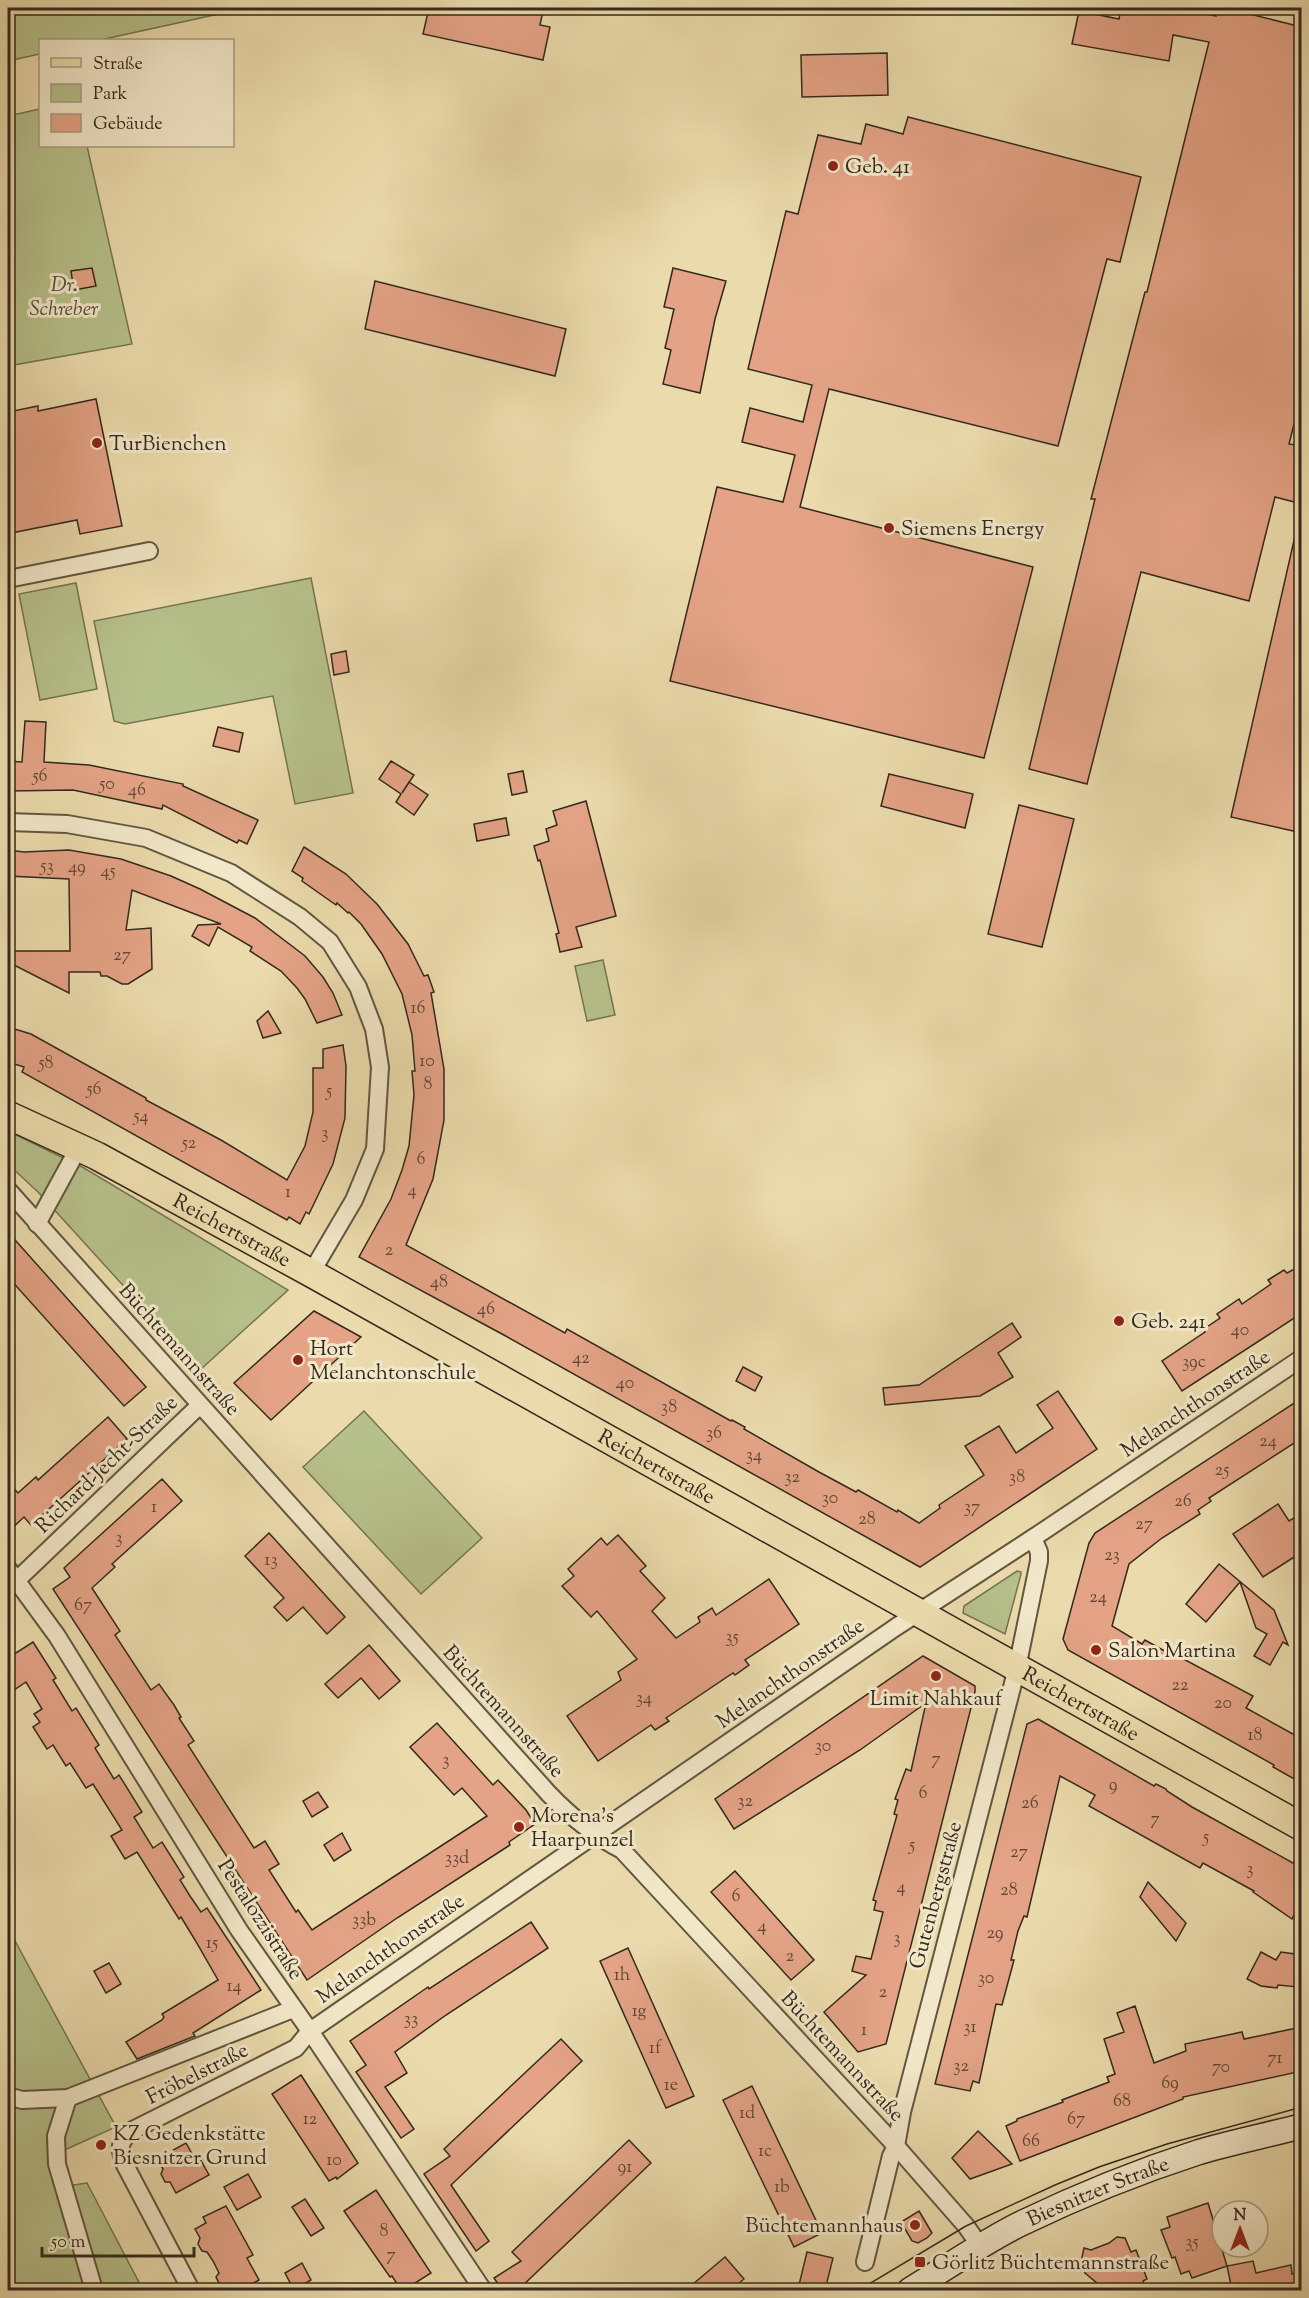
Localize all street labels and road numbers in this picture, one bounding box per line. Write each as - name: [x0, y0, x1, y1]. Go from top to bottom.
- street label: Reichertstraße: [167, 1187, 296, 1276]
- street label: Büchtemannstraße: [111, 1277, 246, 1423]
- street label: Melanchthonstraße: [1115, 1343, 1277, 1466]
- street label: Richard-Jecht-Straße: [29, 1389, 185, 1541]
- street label: Reichertstraße: [592, 1423, 720, 1513]
- street label: Melanchthonstraße: [711, 1612, 871, 1737]
- street label: Büchtemannstraße: [435, 1639, 570, 1785]
- street label: Reichertstraße: [1016, 1660, 1144, 1750]
- street label: Gutenbergstraße: [903, 1818, 971, 1973]
- street label: Pestalozzistraße: [209, 1854, 310, 1986]
- street label: Melanchthonstraße: [311, 1887, 471, 2012]
- street label: Büchtemannstraße: [773, 1985, 910, 2130]
- street label: Fröbelstraße: [141, 2036, 254, 2113]
- street label: Biesnitzer Straße: [1023, 2150, 1174, 2235]

